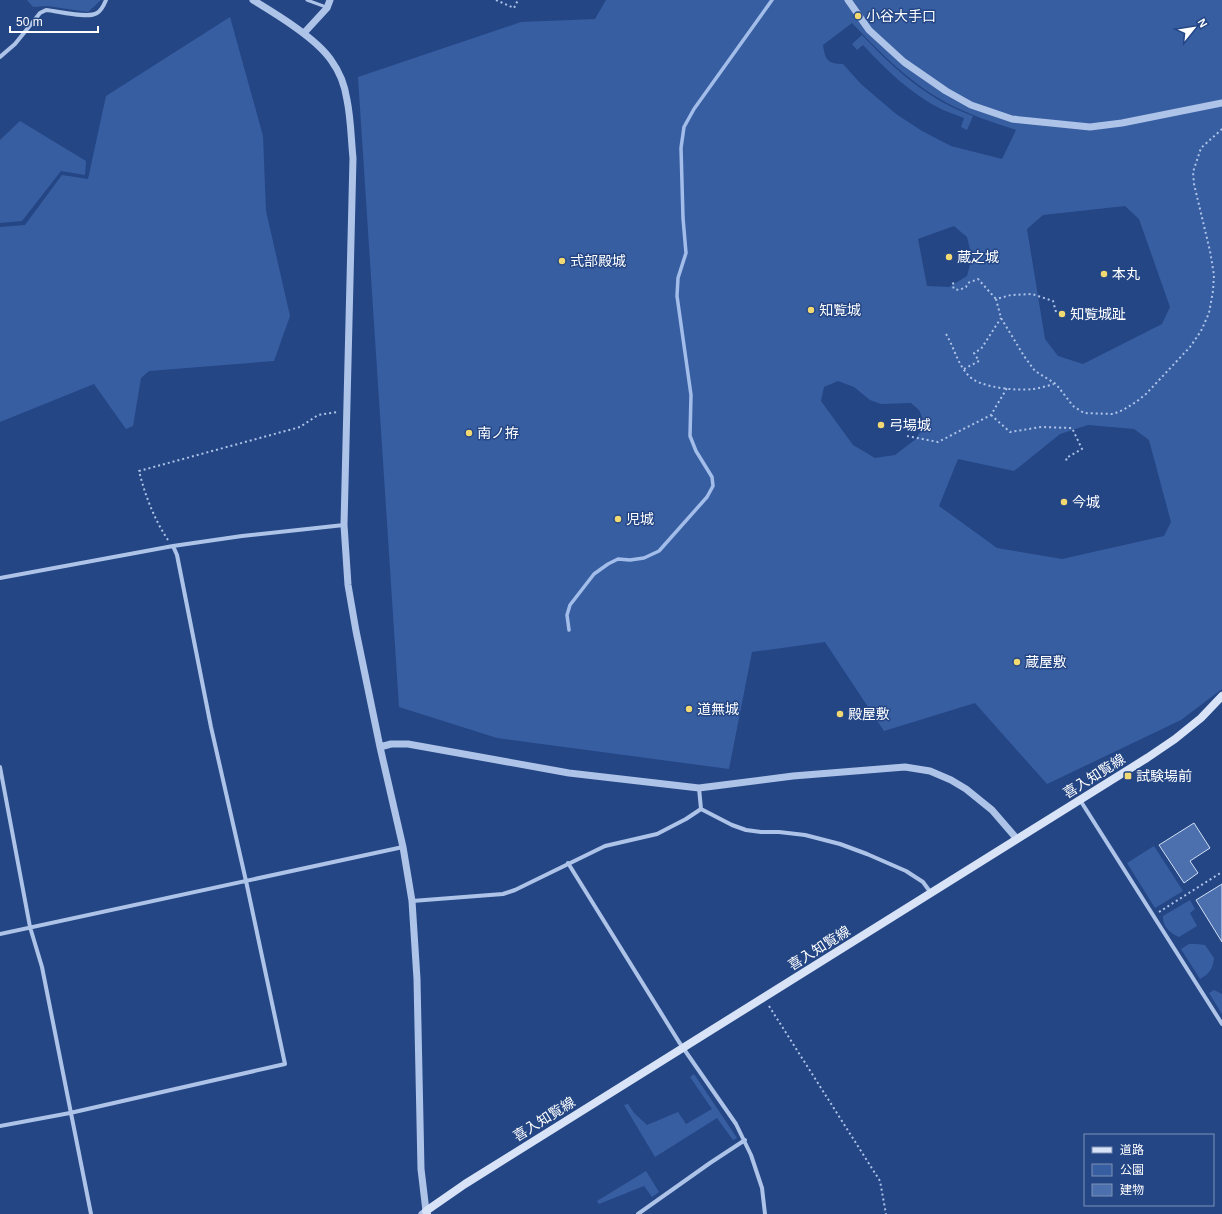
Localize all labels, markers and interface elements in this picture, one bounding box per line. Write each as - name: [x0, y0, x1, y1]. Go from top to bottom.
- scale bar: [10, 8, 98, 34]
- place label: 小谷大手口: [866, 8, 936, 24]
- north arrow: [1174, 8, 1214, 48]
- marker: 小谷大手口: [853, 11, 863, 21]
- text: 50 m: [16, 15, 43, 29]
- text: N: [1195, 17, 1210, 29]
- place label: 蔵之城: [957, 249, 999, 265]
- marker: 蔵之城: [944, 252, 954, 262]
- place label: 式部殿城: [570, 253, 626, 269]
- marker: 式部殿城: [557, 256, 567, 266]
- place label: 本丸: [1112, 266, 1140, 282]
- marker: 本丸: [1099, 269, 1109, 279]
- place label: 知覧城: [819, 302, 861, 318]
- marker: 知覧城: [806, 305, 816, 315]
- place label: 知覧城趾: [1070, 306, 1126, 322]
- marker: 知覧城趾: [1057, 309, 1067, 319]
- place label: 弓場城: [889, 417, 931, 433]
- marker: 弓場城: [876, 420, 886, 430]
- place label: 南ノ拵: [477, 425, 519, 441]
- marker: 南ノ拵: [464, 428, 474, 438]
- place label: 今城: [1072, 494, 1100, 510]
- marker: 今城: [1059, 497, 1069, 507]
- place label: 児城: [626, 511, 654, 527]
- marker: 児城: [613, 514, 623, 524]
- place label: 蔵屋敷: [1025, 654, 1067, 670]
- marker: 蔵屋敷: [1012, 657, 1022, 667]
- place label: 道無城: [697, 701, 739, 717]
- marker: 道無城: [684, 704, 694, 714]
- place label: 殿屋敷: [848, 706, 890, 722]
- marker: 殿屋敷: [835, 709, 845, 719]
- street label: 喜入知覧線: [1060, 751, 1128, 801]
- place label: 試験場前: [1136, 768, 1192, 784]
- marker: 試験場前: [1123, 771, 1133, 781]
- street label: 喜入知覧線: [785, 923, 853, 973]
- street label: 喜入知覧線: [510, 1094, 578, 1144]
- legend: [1084, 1134, 1214, 1206]
- text: 道路: [1120, 1143, 1144, 1157]
- text: 公園: [1120, 1163, 1144, 1177]
- text: 建物: [1120, 1183, 1144, 1197]

